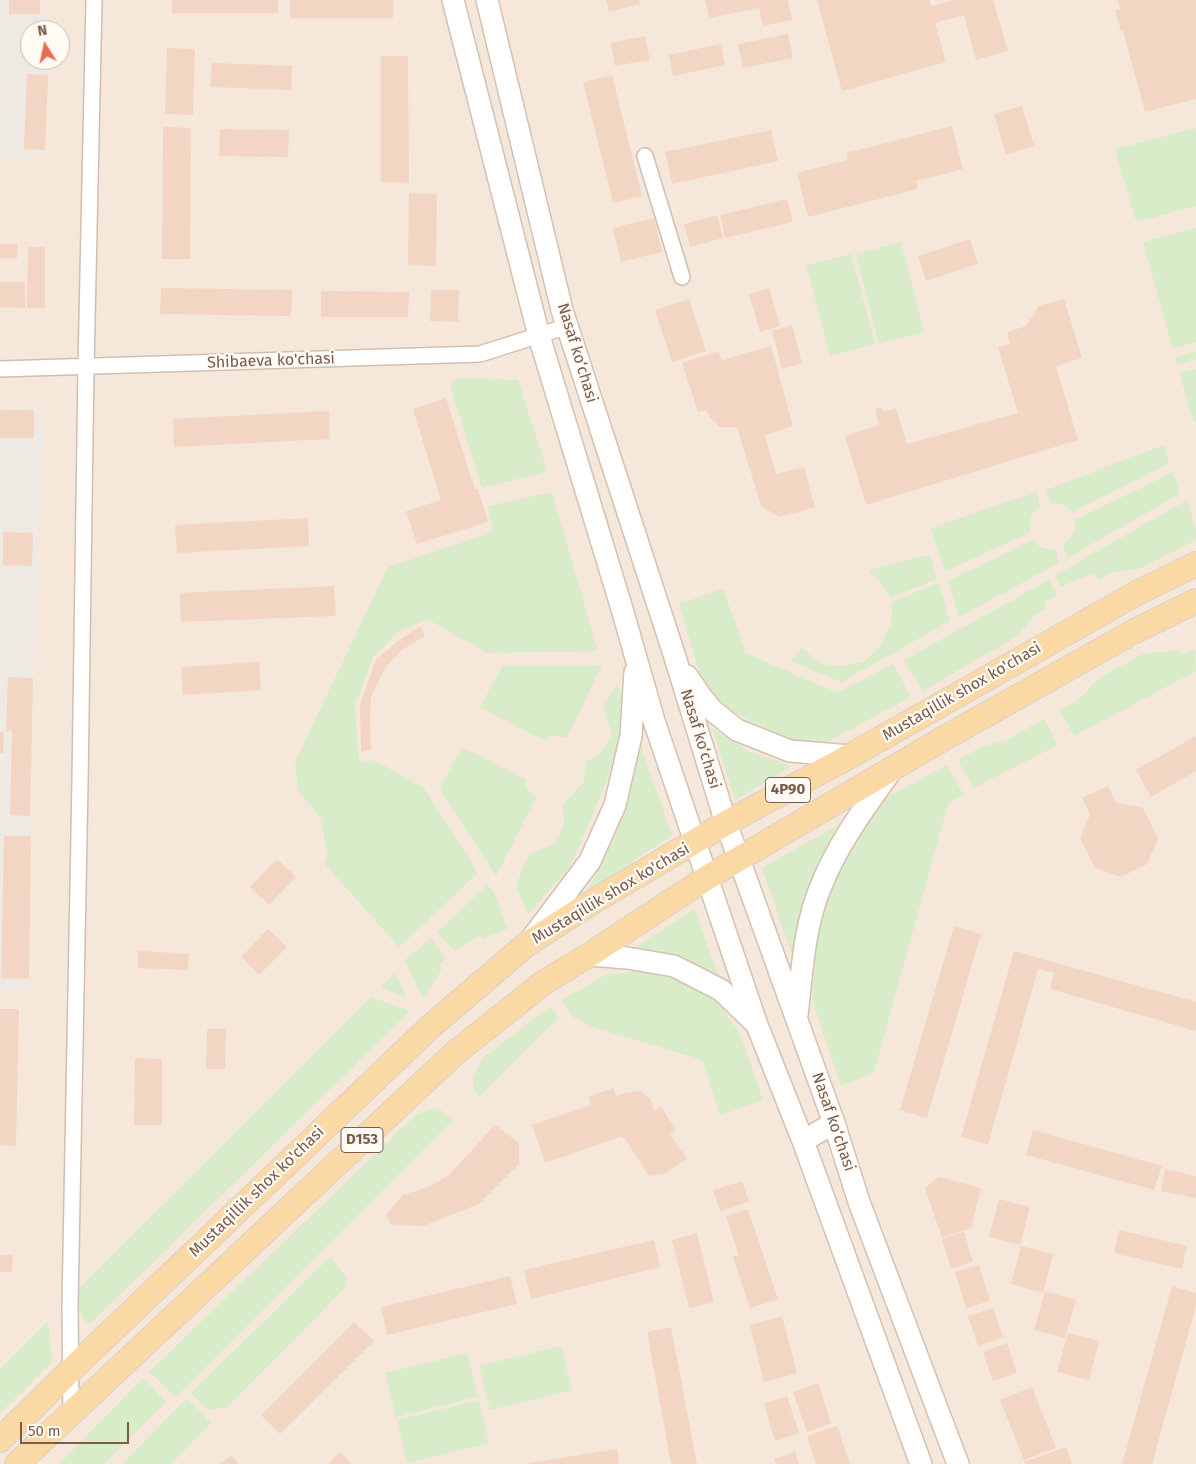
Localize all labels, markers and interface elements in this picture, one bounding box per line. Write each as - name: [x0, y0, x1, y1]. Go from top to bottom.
- north arrow: [20, 20, 70, 70]
- text: N: [36, 22, 49, 40]
- street label: Nasaf ko‘chasi: [553, 301, 601, 405]
- street label: Shibaeva ko'chasi: [207, 349, 335, 373]
- street label: Mustaqillik shox ko'chasi: [879, 639, 1045, 745]
- street label: Nasaf ko‘chasi: [676, 687, 724, 791]
- road number: 4P90: [766, 778, 810, 802]
- street label: Mustaqillik shox ko'chasi: [529, 839, 693, 949]
- street label: Nasaf ko‘chasi: [807, 1070, 859, 1174]
- street label: Mustaqillik shox ko'chasi: [186, 1123, 328, 1261]
- road number: D153: [341, 1128, 383, 1152]
- scale bar: [22, 1412, 131, 1444]
- text: 50 m: [28, 1422, 61, 1440]

